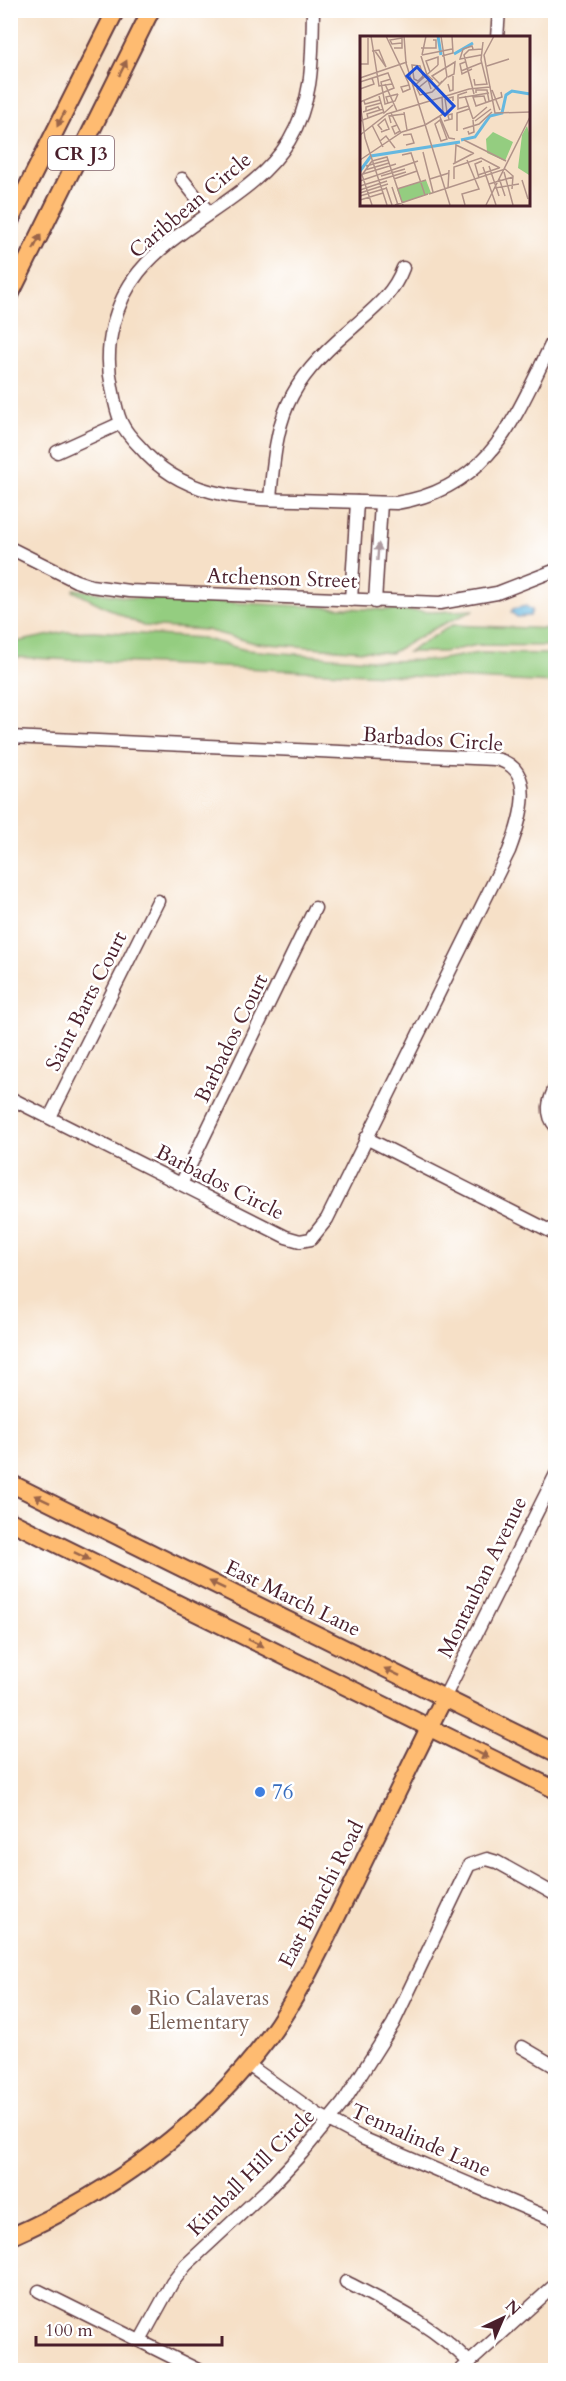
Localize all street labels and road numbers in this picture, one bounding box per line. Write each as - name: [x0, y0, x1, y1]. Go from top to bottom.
- road number: CR J3: [48, 136, 114, 170]
- street label: Caribbean Circle: [123, 146, 258, 265]
- street label: Atchenson Street: [206, 561, 358, 596]
- street label: Barbados Circle: [362, 720, 504, 759]
- street label: Saint Barts Court: [39, 926, 134, 1076]
- street label: Barbados Court: [188, 969, 275, 1107]
- street label: Barbados Circle: [151, 1138, 289, 1227]
- street label: Montauban Avenue: [431, 1492, 534, 1663]
- street label: East March Lane: [220, 1553, 366, 1644]
- street label: East Bianchi Road: [272, 1816, 371, 1973]
- street label: Tennalinde Lane: [346, 2097, 496, 2184]
- street label: Kimball Hill Circle: [181, 2102, 322, 2243]

